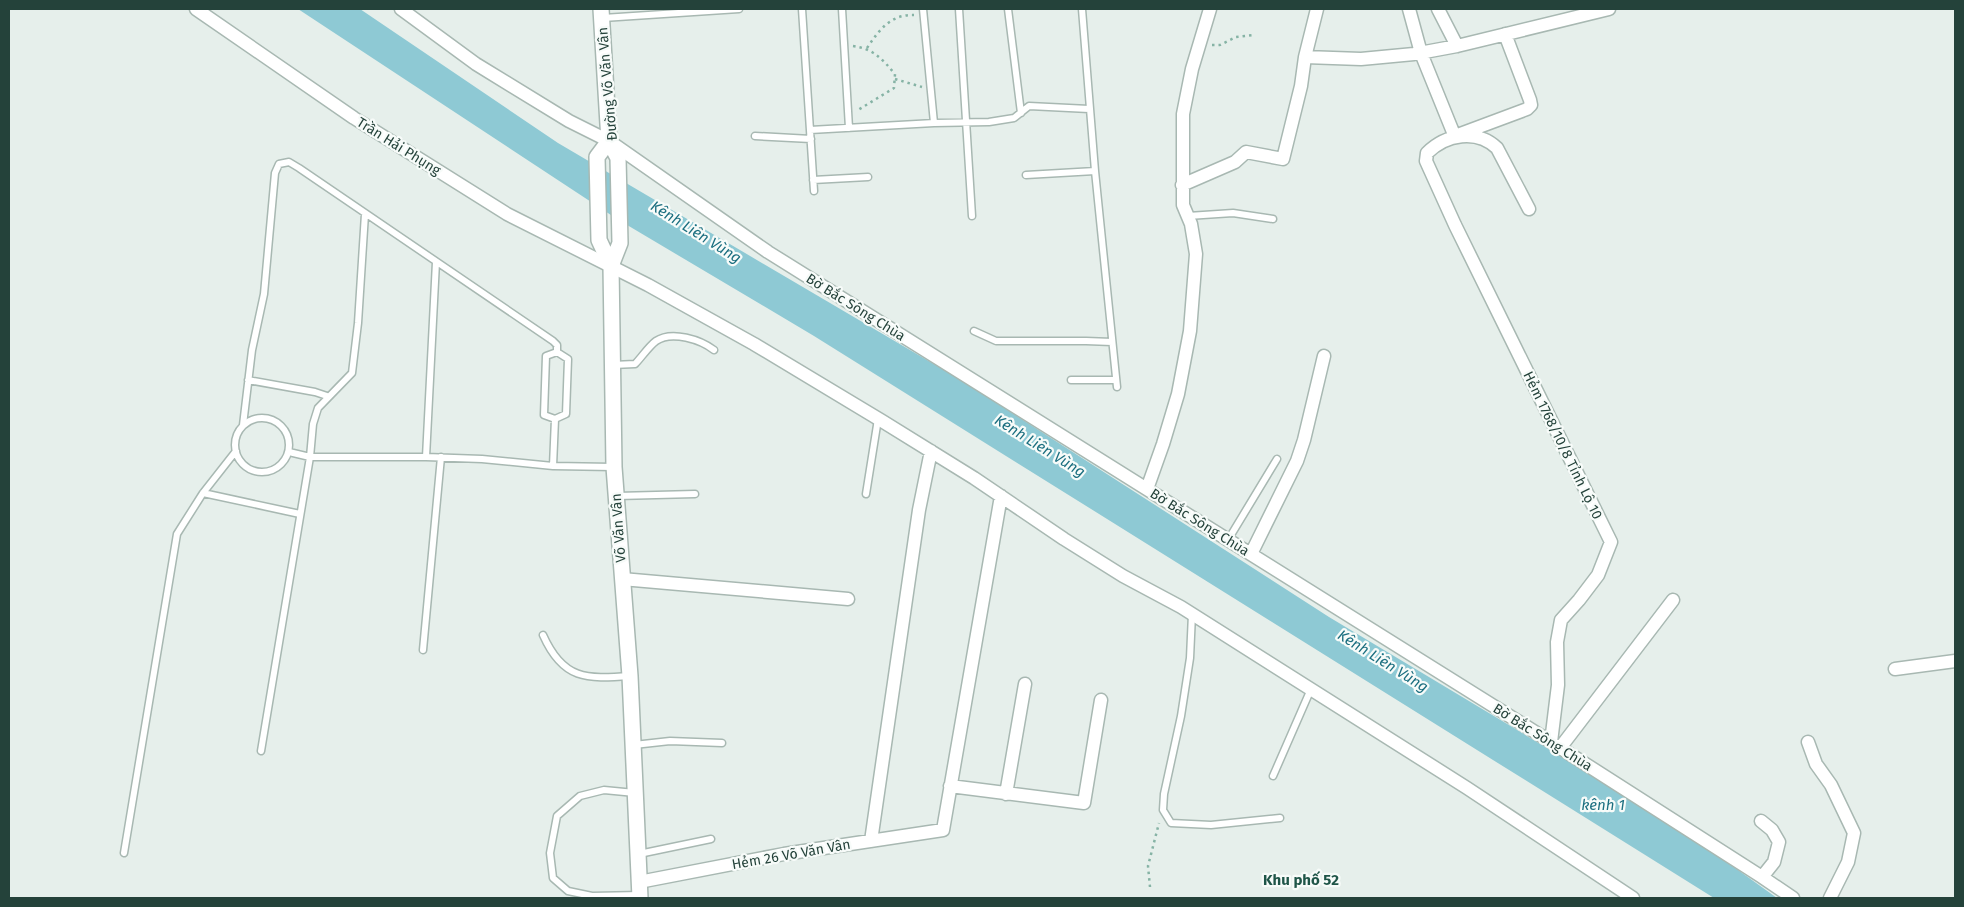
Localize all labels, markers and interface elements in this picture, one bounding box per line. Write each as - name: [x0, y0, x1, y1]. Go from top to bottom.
- street label: Đường Võ Văn Vân: [594, 26, 621, 141]
- street label: Trần Hải Phụng: [354, 113, 445, 179]
- water label: Kênh Liên Vùng: [647, 197, 745, 267]
- street label: Bờ Bắc Sông Chùa: [803, 269, 909, 345]
- street label: Hẻm 1768/10/8 Tỉnh Lộ 10: [1519, 369, 1606, 522]
- water label: Kênh Liên Vùng: [991, 411, 1089, 481]
- street label: Bờ Bắc Sông Chùa: [1147, 484, 1253, 560]
- street label: Võ Văn Vân: [608, 493, 629, 563]
- water label: Kênh Liên Vùng: [1334, 626, 1432, 696]
- street label: Bờ Bắc Sông Chùa: [1490, 699, 1596, 775]
- water label: kênh 1: [1581, 796, 1625, 814]
- street label: Hẻm 26 Võ Văn Vân: [730, 836, 852, 873]
- district label: Khu phố 52: [1263, 870, 1339, 889]

